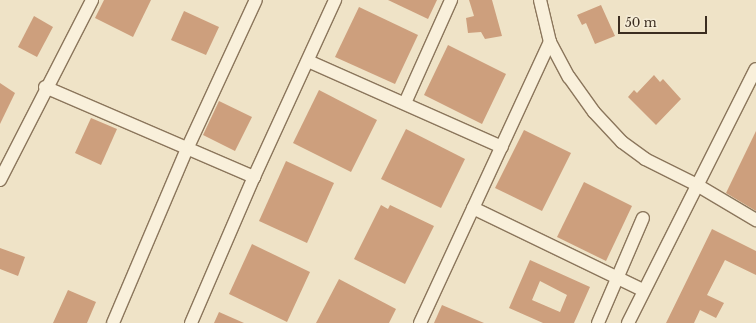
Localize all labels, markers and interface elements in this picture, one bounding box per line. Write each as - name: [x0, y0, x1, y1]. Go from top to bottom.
- scale bar: [620, 8, 709, 34]
- text: 50 m: [625, 15, 657, 30]

